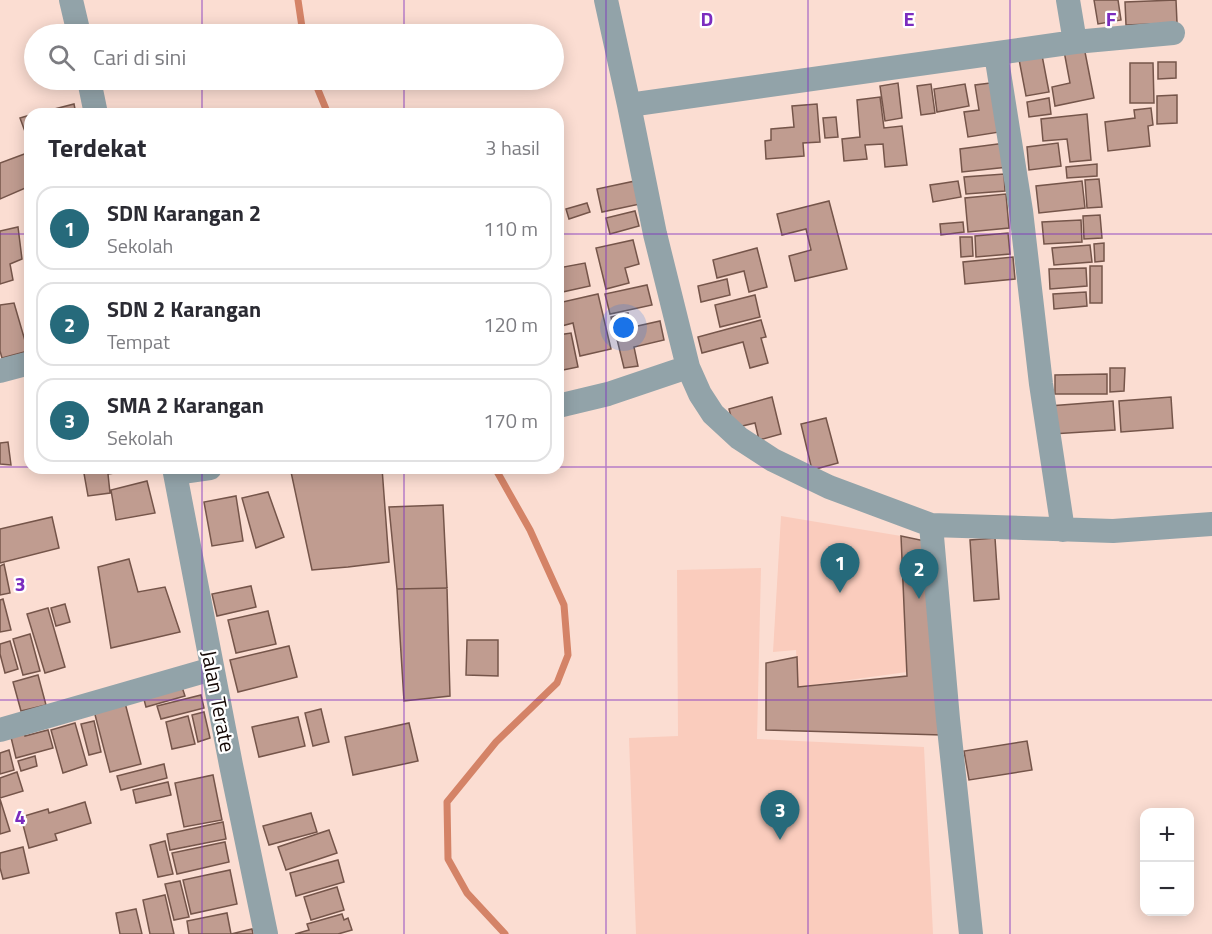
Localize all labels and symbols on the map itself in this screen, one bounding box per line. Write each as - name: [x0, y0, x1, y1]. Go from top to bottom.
- text: D: [701, 3, 713, 34]
- text: E: [903, 3, 915, 34]
- text: F: [1106, 3, 1117, 34]
- your location: [609, 313, 638, 342]
- pin: 1: [820, 544, 860, 593]
- pin: 2: [900, 550, 938, 599]
- text: 3: [14, 568, 26, 599]
- street label: Jalan Terate: [193, 647, 245, 755]
- pin: 3: [760, 790, 800, 840]
- text: 4: [14, 801, 26, 832]

